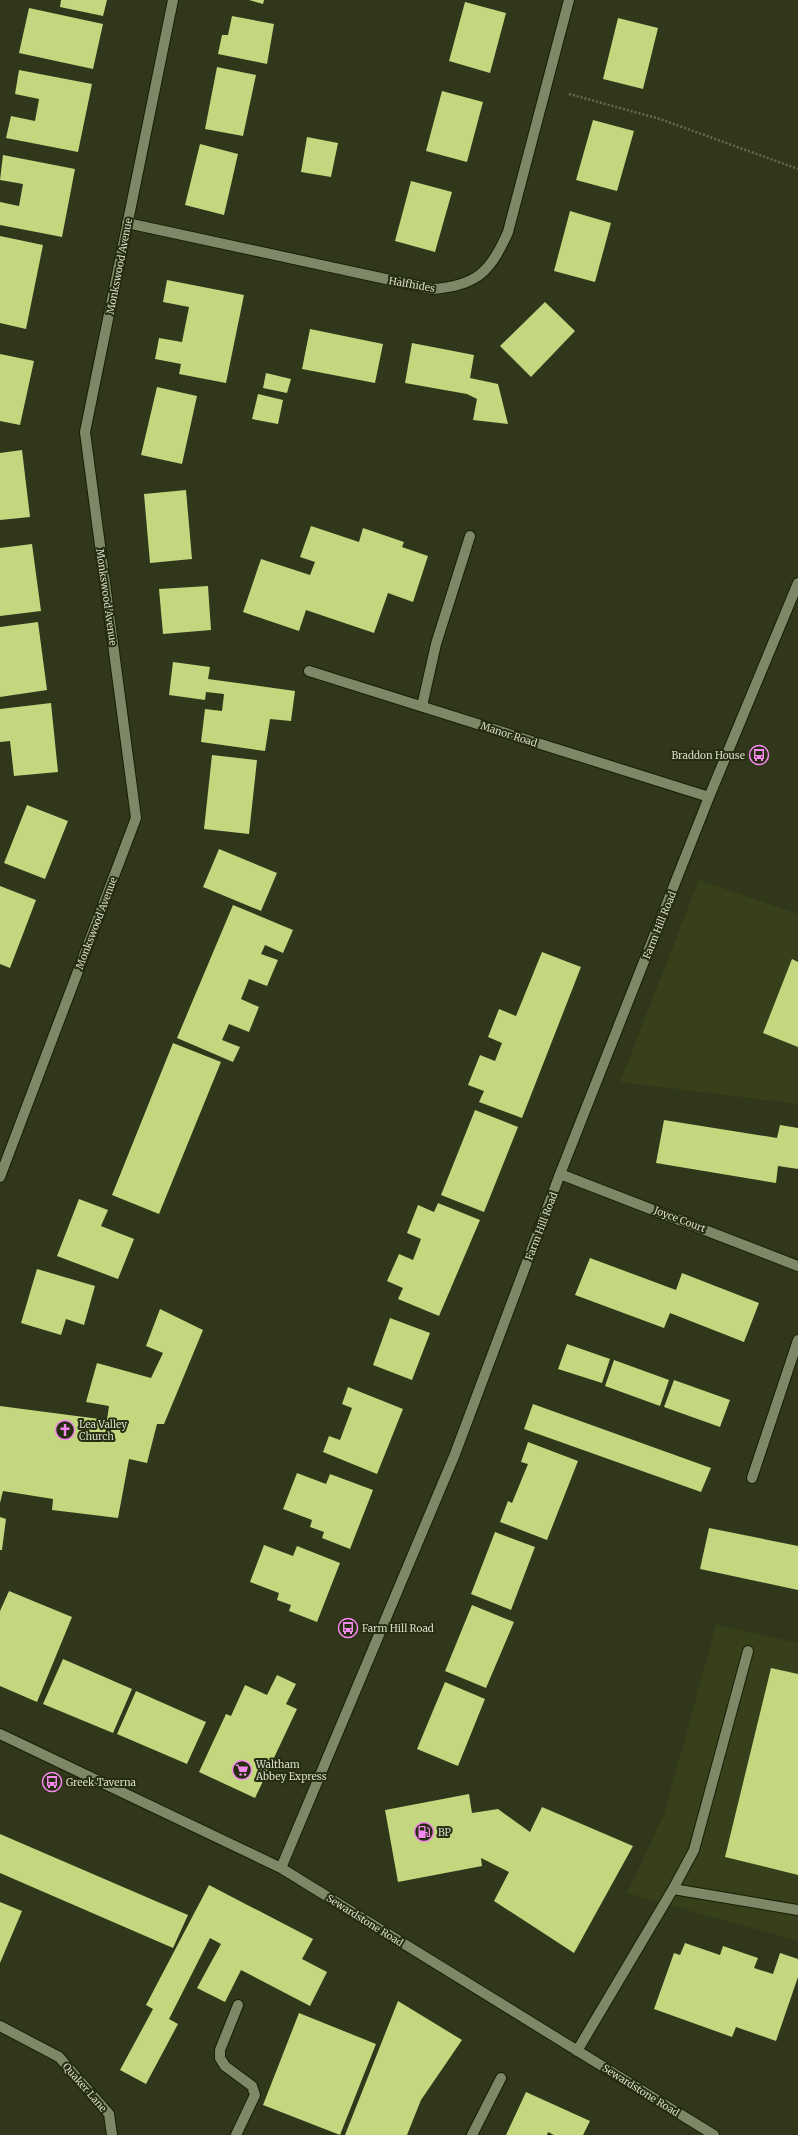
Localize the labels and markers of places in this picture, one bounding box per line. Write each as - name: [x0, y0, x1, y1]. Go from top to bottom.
- bus stop icon: Braddon House: [748, 744, 770, 766]
- place label: Braddon House: [671, 749, 745, 762]
- place label: Lea Valley Church: [79, 1418, 127, 1443]
- church icon: Lea Valley Church: [54, 1419, 76, 1441]
- bus stop icon: Farm Hill Road: [337, 1617, 359, 1639]
- place label: Farm Hill Road: [362, 1622, 434, 1635]
- place label: Waltham Abbey Express: [255, 1758, 327, 1783]
- supermarket icon: Waltham Abbey Express: [231, 1759, 253, 1781]
- bus stop icon: Greek Taverna: [41, 1771, 63, 1793]
- place label: Greek Taverna: [66, 1776, 137, 1789]
- fuel station icon: BP: [413, 1821, 435, 1843]
- place label: BP: [438, 1826, 452, 1839]

